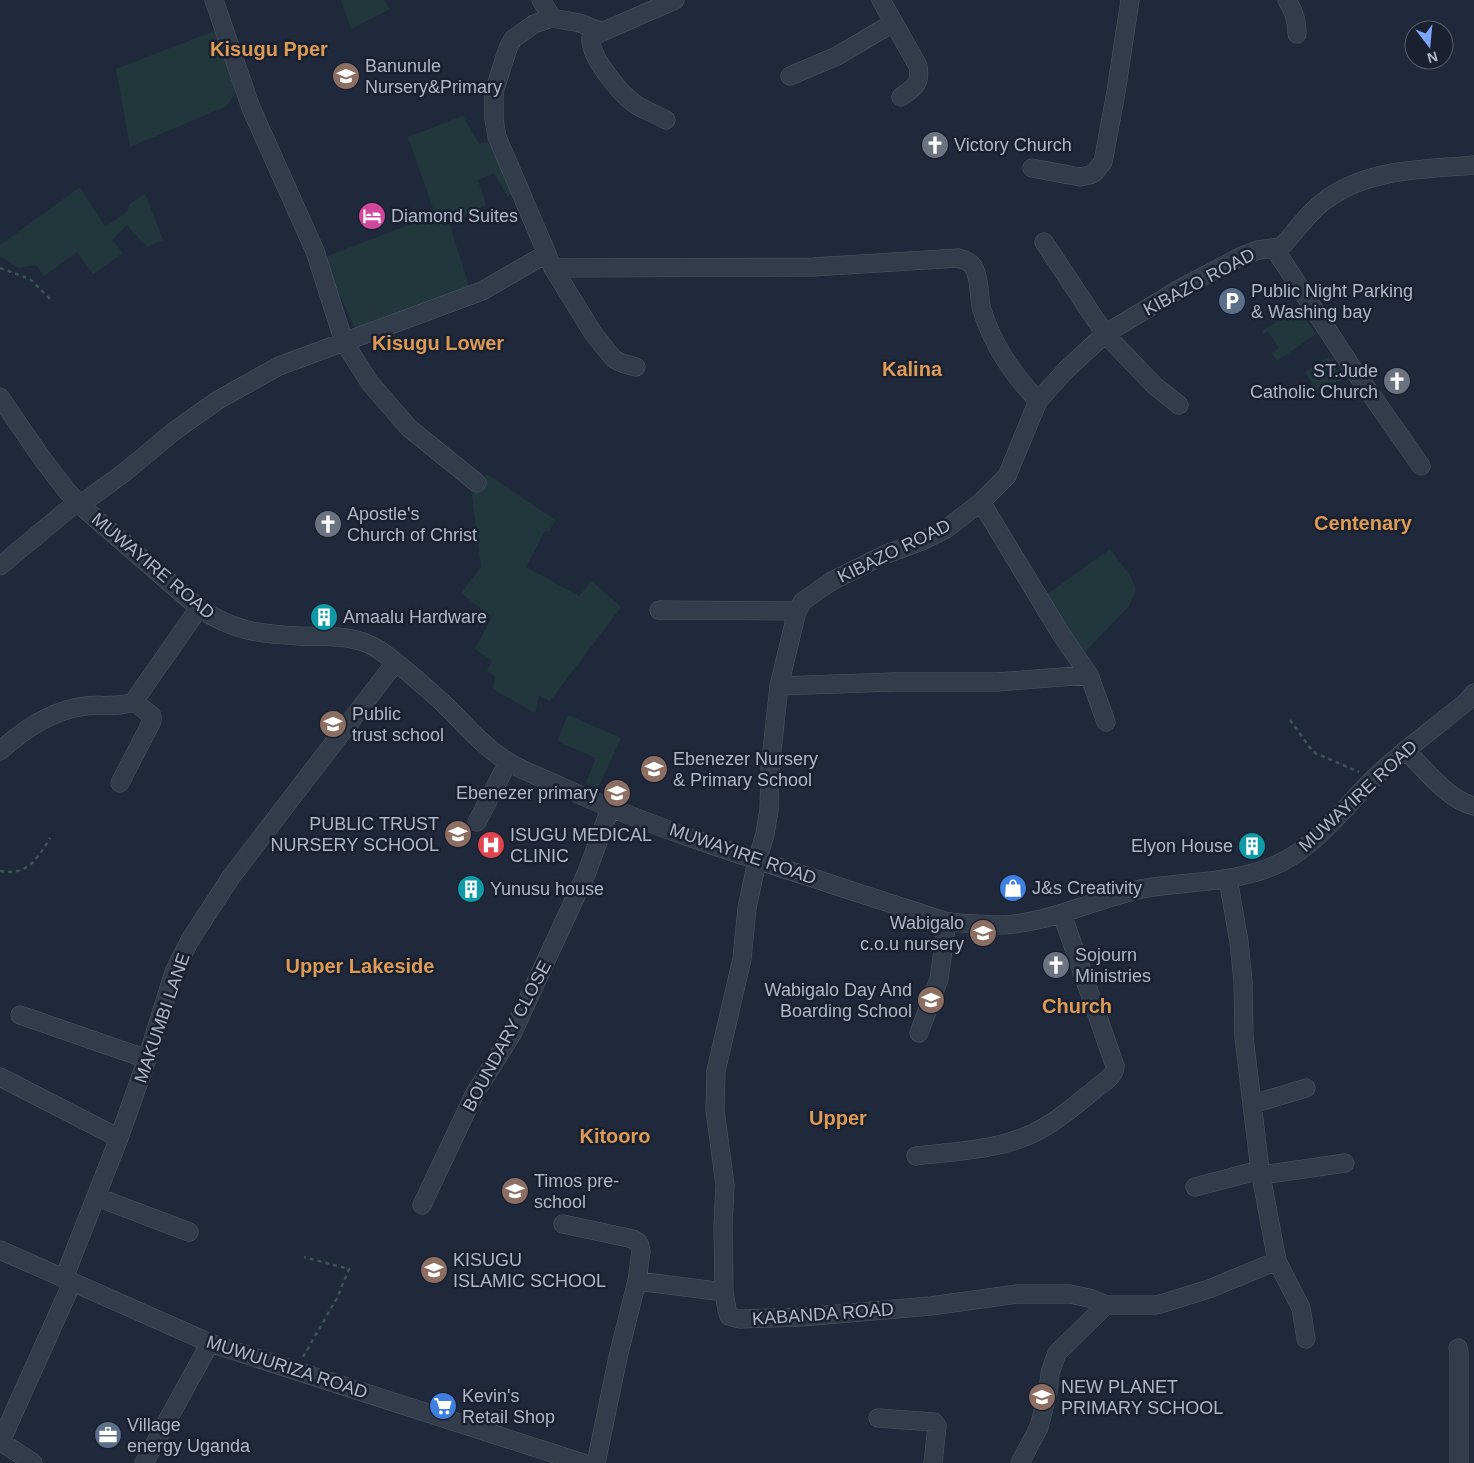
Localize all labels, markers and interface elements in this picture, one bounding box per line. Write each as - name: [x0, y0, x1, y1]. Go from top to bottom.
- north arrow: [1404, 20, 1454, 70]
- district label: Kisugu Pper: [210, 38, 328, 60]
- text: N: [1426, 48, 1440, 67]
- place label: Banunule Nursery&Primary: [365, 56, 502, 97]
- school or university icon: Banunule Nursery&Primary: [331, 61, 361, 91]
- church icon: Victory Church: [920, 130, 950, 160]
- place label: Victory Church: [954, 135, 1072, 155]
- hotel icon: Diamond Suites: [357, 201, 387, 231]
- place label: Diamond Suites: [391, 206, 518, 226]
- street label: KIBAZO ROAD: [1140, 244, 1258, 320]
- place label: Public Night Parking & Washing bay: [1251, 281, 1413, 322]
- parking icon: Public Night Parking & Washing bay: [1217, 286, 1247, 316]
- district label: Kisugu Lower: [372, 332, 504, 354]
- district label: Kalina: [882, 358, 943, 380]
- place label: ST.Jude Catholic Church: [1250, 361, 1378, 402]
- church icon: ST.Jude Catholic Church: [1382, 366, 1412, 396]
- place label: Apostle's Church of Christ: [347, 504, 477, 545]
- street label: MUWAYIRE ROAD: [88, 509, 218, 623]
- church icon: Apostle's Church of Christ: [313, 509, 343, 539]
- district label: Centenary: [1314, 512, 1413, 534]
- street label: KIBAZO ROAD: [834, 515, 954, 587]
- building icon: Amaalu Hardware: [309, 602, 339, 632]
- place label: Amaalu Hardware: [343, 607, 487, 627]
- place label: Public trust school: [352, 704, 444, 745]
- school or university icon: Public trust school: [318, 709, 348, 739]
- street label: MUWAYIRE ROAD: [1295, 736, 1421, 856]
- place label: Ebenezer Nursery & Primary School: [673, 749, 818, 790]
- school or university icon: Ebenezer Nursery & Primary School: [639, 754, 669, 784]
- school or university icon: Ebenezer primary: [602, 778, 632, 808]
- place label: Ebenezer primary: [456, 783, 598, 803]
- place label: PUBLIC TRUST NURSERY SCHOOL: [271, 814, 439, 855]
- school or university icon: PUBLIC TRUST NURSERY SCHOOL: [443, 819, 473, 849]
- street label: MUWAYIRE ROAD: [667, 819, 819, 889]
- place label: ISUGU MEDICAL CLINIC: [510, 825, 652, 866]
- hospital icon: ISUGU MEDICAL CLINIC: [476, 830, 506, 860]
- building icon: Elyon House: [1237, 831, 1267, 861]
- place label: Elyon House: [1131, 836, 1233, 856]
- shop icon: J&s Creativity: [998, 873, 1028, 903]
- building icon: Yunusu house: [456, 874, 486, 904]
- place label: J&s Creativity: [1032, 878, 1142, 898]
- place label: Yunusu house: [490, 879, 604, 899]
- place label: Wabigalo c.o.u nursery: [860, 913, 964, 954]
- school or university icon: Wabigalo c.o.u nursery: [968, 918, 998, 948]
- place label: Sojourn Ministries: [1075, 945, 1151, 986]
- street label: MAKUMBI LANE: [130, 950, 194, 1086]
- church icon: Sojourn Ministries: [1041, 950, 1071, 980]
- district label: Upper Lakeside: [286, 955, 434, 977]
- street label: BOUNDARY CLOSE: [459, 957, 555, 1115]
- place label: Wabigalo Day And Boarding School: [765, 980, 912, 1021]
- school or university icon: Wabigalo Day And Boarding School: [916, 985, 946, 1015]
- district label: Church: [1042, 995, 1112, 1017]
- district label: Upper: [809, 1107, 867, 1129]
- district label: Kitooro: [579, 1125, 651, 1147]
- place label: Timos pre- school: [534, 1171, 619, 1212]
- school or university icon: Timos pre- school: [500, 1176, 530, 1206]
- place label: KISUGU ISLAMIC SCHOOL: [453, 1250, 606, 1291]
- school or university icon: KISUGU ISLAMIC SCHOOL: [419, 1255, 449, 1285]
- street label: KABANDA ROAD: [751, 1299, 895, 1329]
- street label: MUWUURIZA ROAD: [204, 1332, 370, 1402]
- place label: NEW PLANET PRIMARY SCHOOL: [1061, 1377, 1223, 1418]
- school or university icon: NEW PLANET PRIMARY SCHOOL: [1027, 1382, 1057, 1412]
- place label: Kevin's Retail Shop: [462, 1386, 555, 1427]
- supermarket icon: Kevin's Retail Shop: [428, 1391, 458, 1421]
- place label: Village energy Uganda: [127, 1415, 251, 1456]
- office icon: Village energy Uganda: [93, 1420, 123, 1450]

